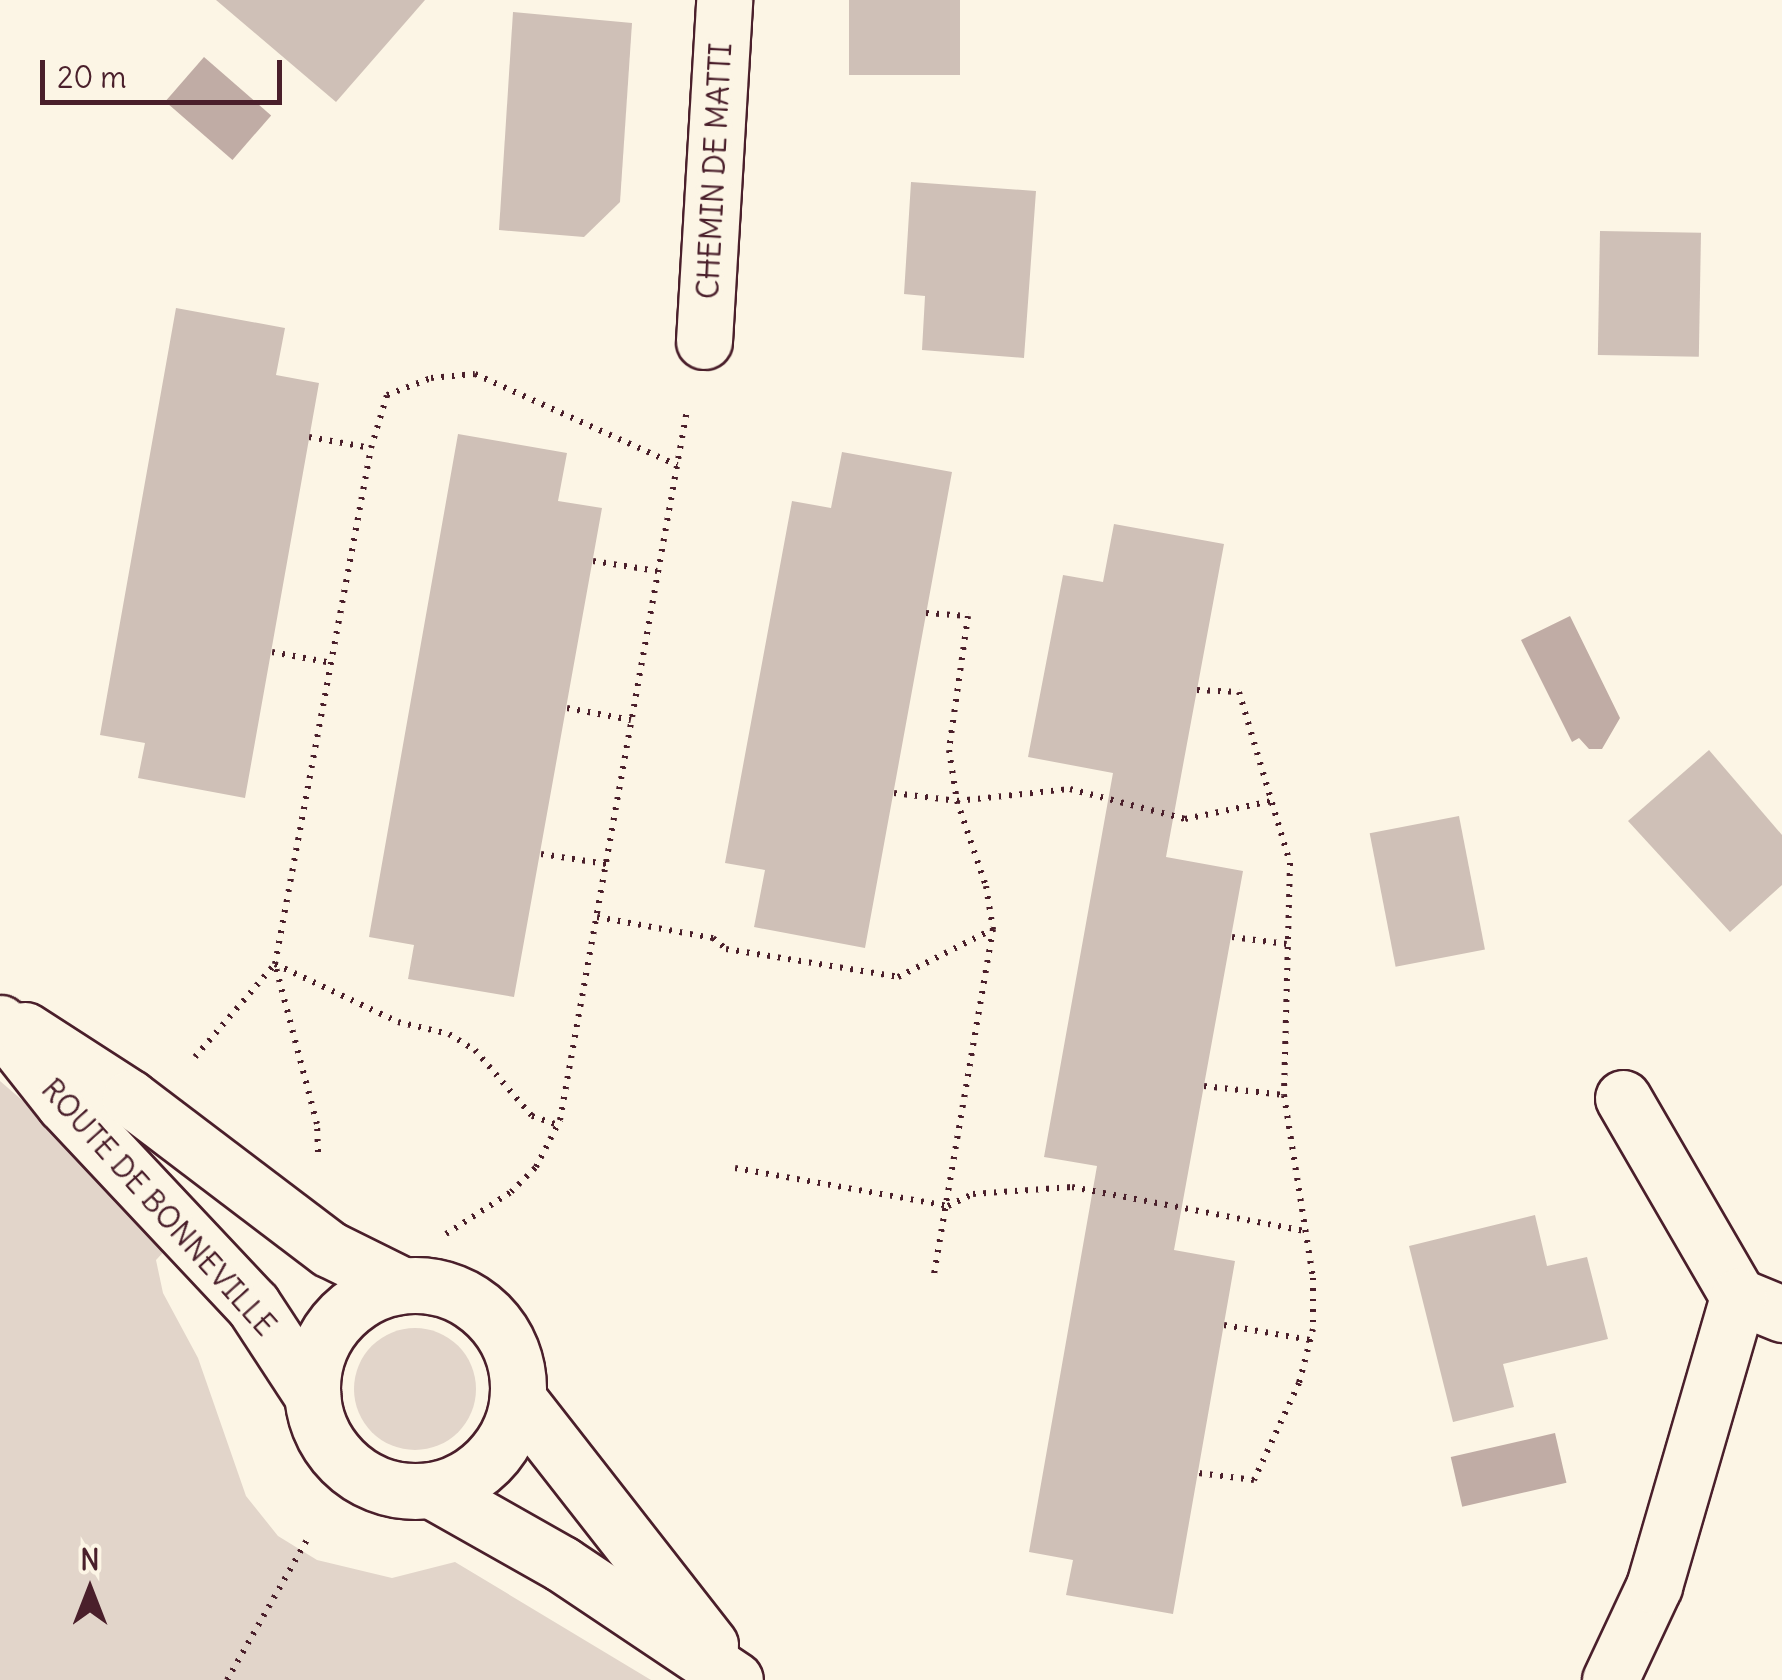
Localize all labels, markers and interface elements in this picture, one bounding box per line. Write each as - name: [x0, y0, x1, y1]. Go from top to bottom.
- scale bar: [45, 40, 288, 102]
- street label: CHEMIN DE MATTI: [689, 42, 739, 300]
- text: 20 m: [57, 58, 127, 96]
- street label: ROUTE DE BONNEVILLE: [34, 1071, 284, 1343]
- north arrow: [40, 1540, 140, 1640]
- text: N: [80, 1542, 100, 1578]

